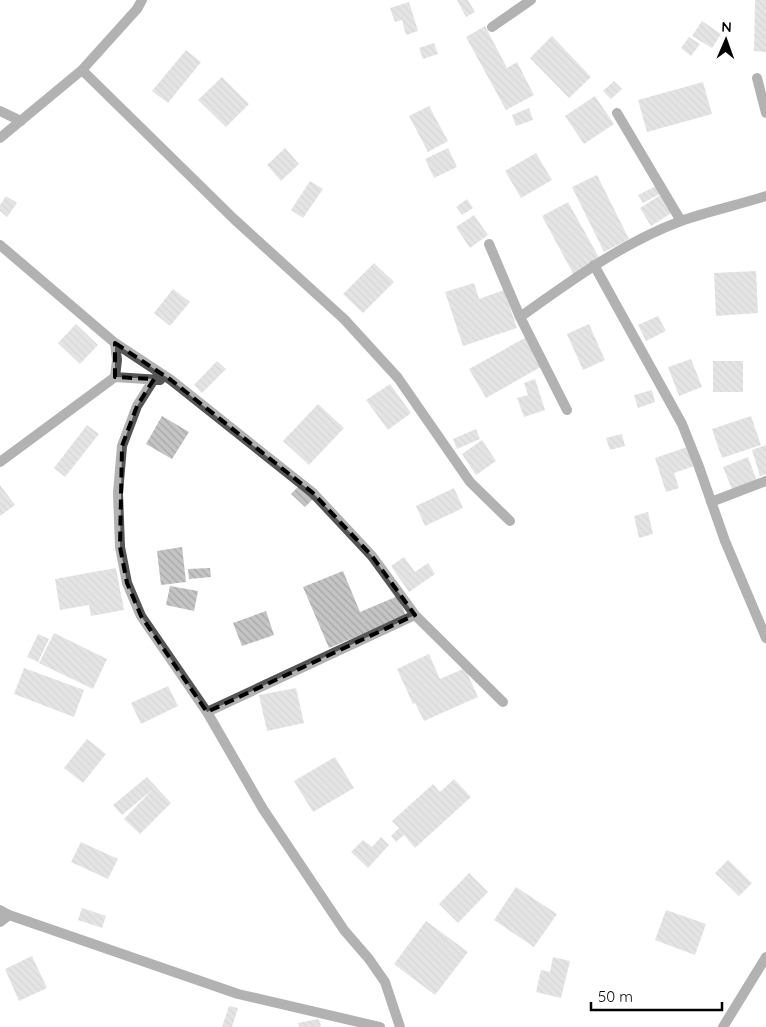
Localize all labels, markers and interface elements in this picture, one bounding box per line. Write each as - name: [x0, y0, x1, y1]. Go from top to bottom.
- north arrow: [701, 15, 751, 65]
- text: N: [721, 18, 732, 36]
- scale bar: [591, 980, 722, 1012]
- text: 50 m: [598, 987, 633, 1006]

